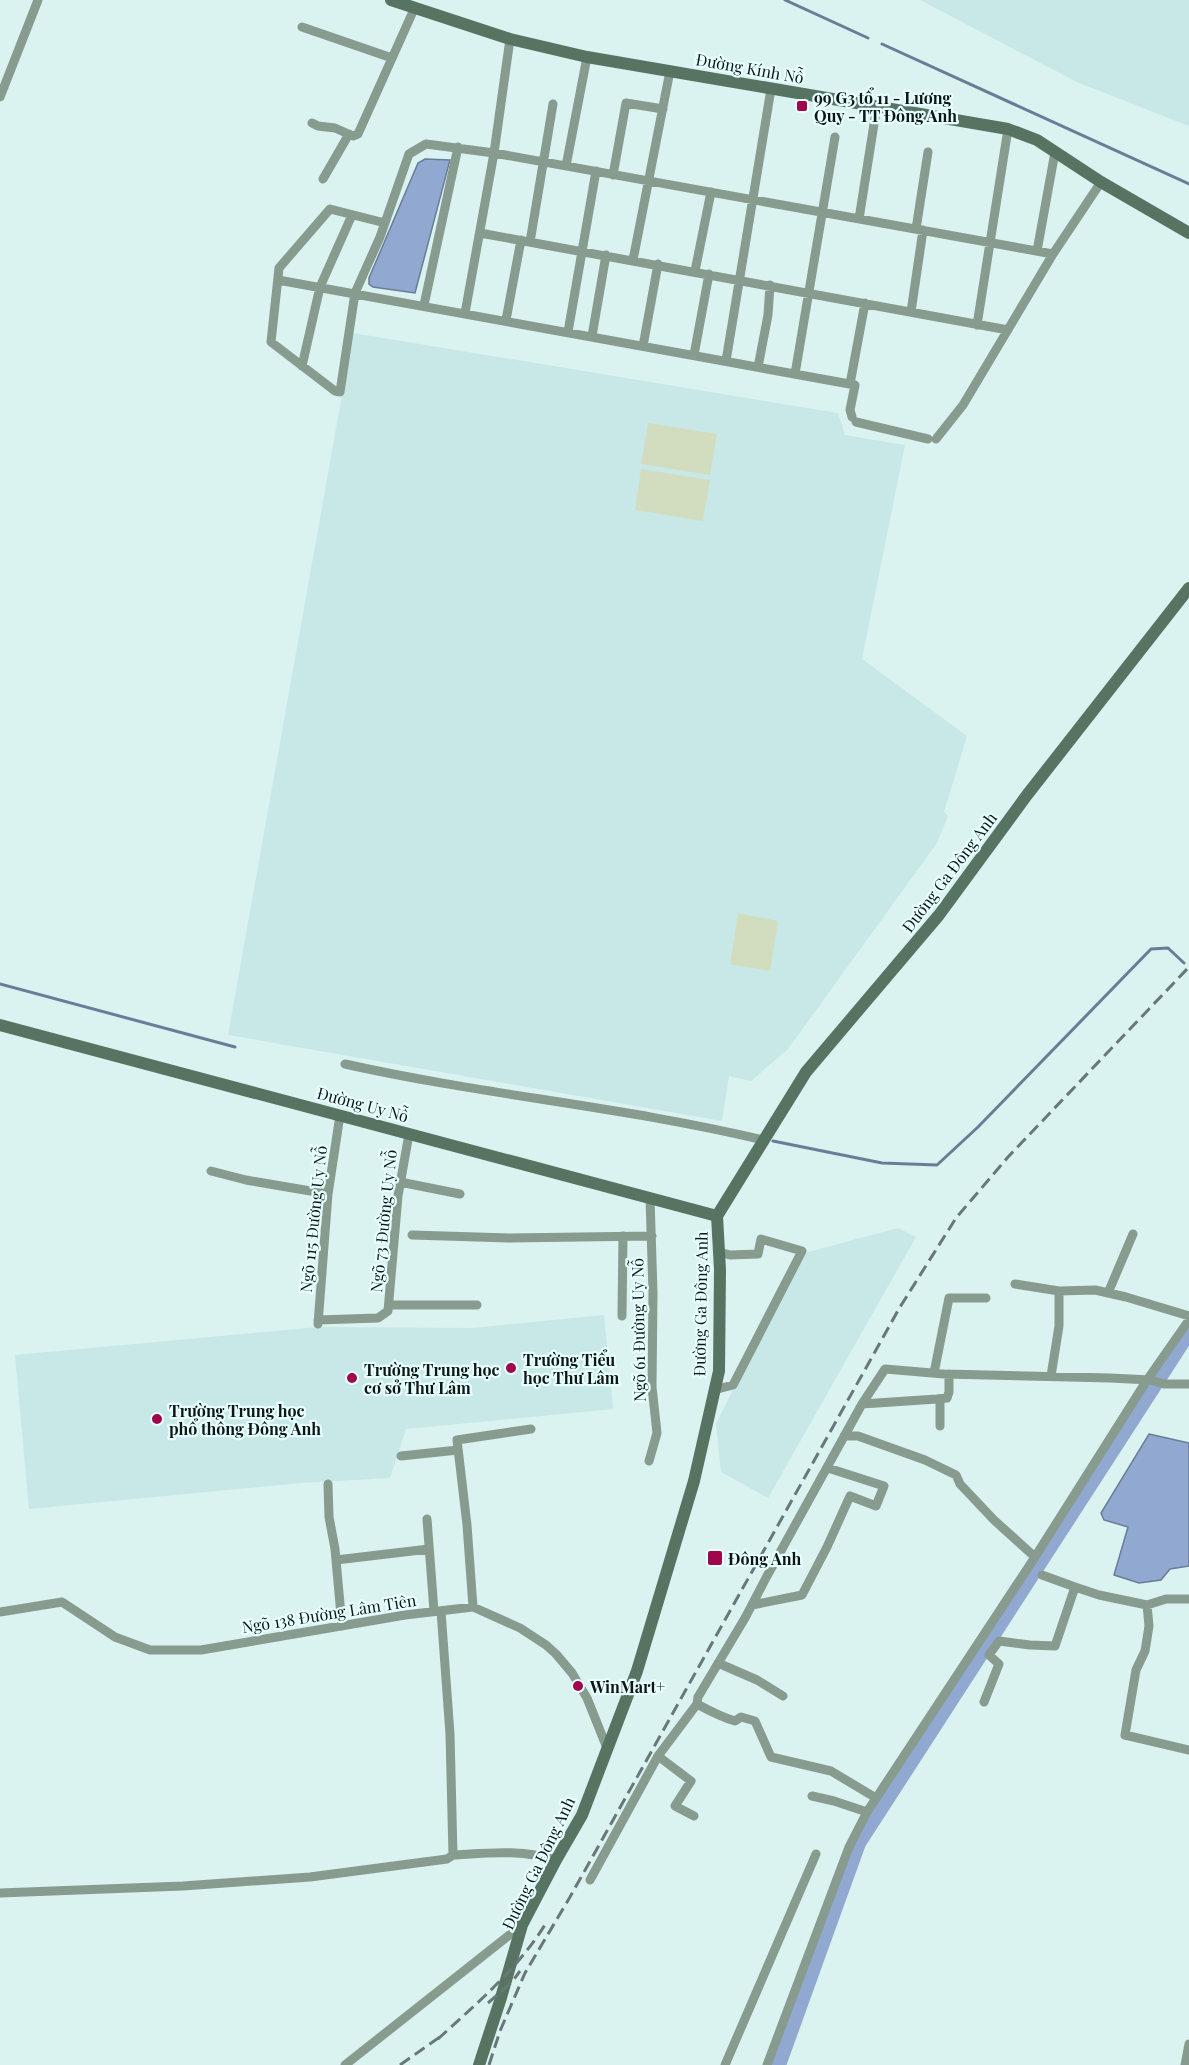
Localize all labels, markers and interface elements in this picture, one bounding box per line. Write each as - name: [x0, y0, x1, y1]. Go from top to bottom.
- street label: Đường Kính Nỗ: [694, 48, 806, 88]
- place label: 99 G3 tổ 11 - Lương Quy - TT Đông Anh: [814, 87, 957, 126]
- marker: 99 G3 tổ 11 - Lương Quy - TT Đông Anh: [795, 99, 809, 113]
- street label: Đường Ga Đông Anh: [897, 807, 1001, 936]
- street label: Đường Uy Nỗ: [315, 1082, 411, 1126]
- street label: Ngõ 115 Đường Uy Nỗ: [295, 1144, 331, 1294]
- street label: Ngõ 73 Đường Uy Nỗ: [365, 1148, 401, 1293]
- street label: Đường Ga Đông Anh: [688, 1231, 712, 1377]
- street label: Ngõ 61 Đường Uy Nỗ: [626, 1258, 650, 1402]
- place label: Trường Tiểu học Thư Lâm: [523, 1349, 620, 1388]
- place label: Trường Trung học cơ sở Thư Lâm: [364, 1359, 500, 1398]
- marker: Trường Tiểu học Thư Lâm: [504, 1361, 518, 1375]
- marker: Trường Trung học cơ sở Thư Lâm: [345, 1371, 359, 1385]
- place label: Trường Trung học phổ thông Đông Anh: [169, 1400, 321, 1439]
- marker: Trường Trung học phổ thông Đông Anh: [150, 1412, 164, 1426]
- place label: Đông Anh: [728, 1548, 802, 1569]
- marker: Đông Anh: [706, 1549, 724, 1567]
- street label: Ngõ 138 Đường Lâm Tiên: [240, 1589, 418, 1637]
- place label: WinMart+: [589, 1676, 665, 1697]
- marker: WinMart+: [571, 1679, 585, 1693]
- street label: Đường Ga Đông Anh: [497, 1793, 579, 1933]

